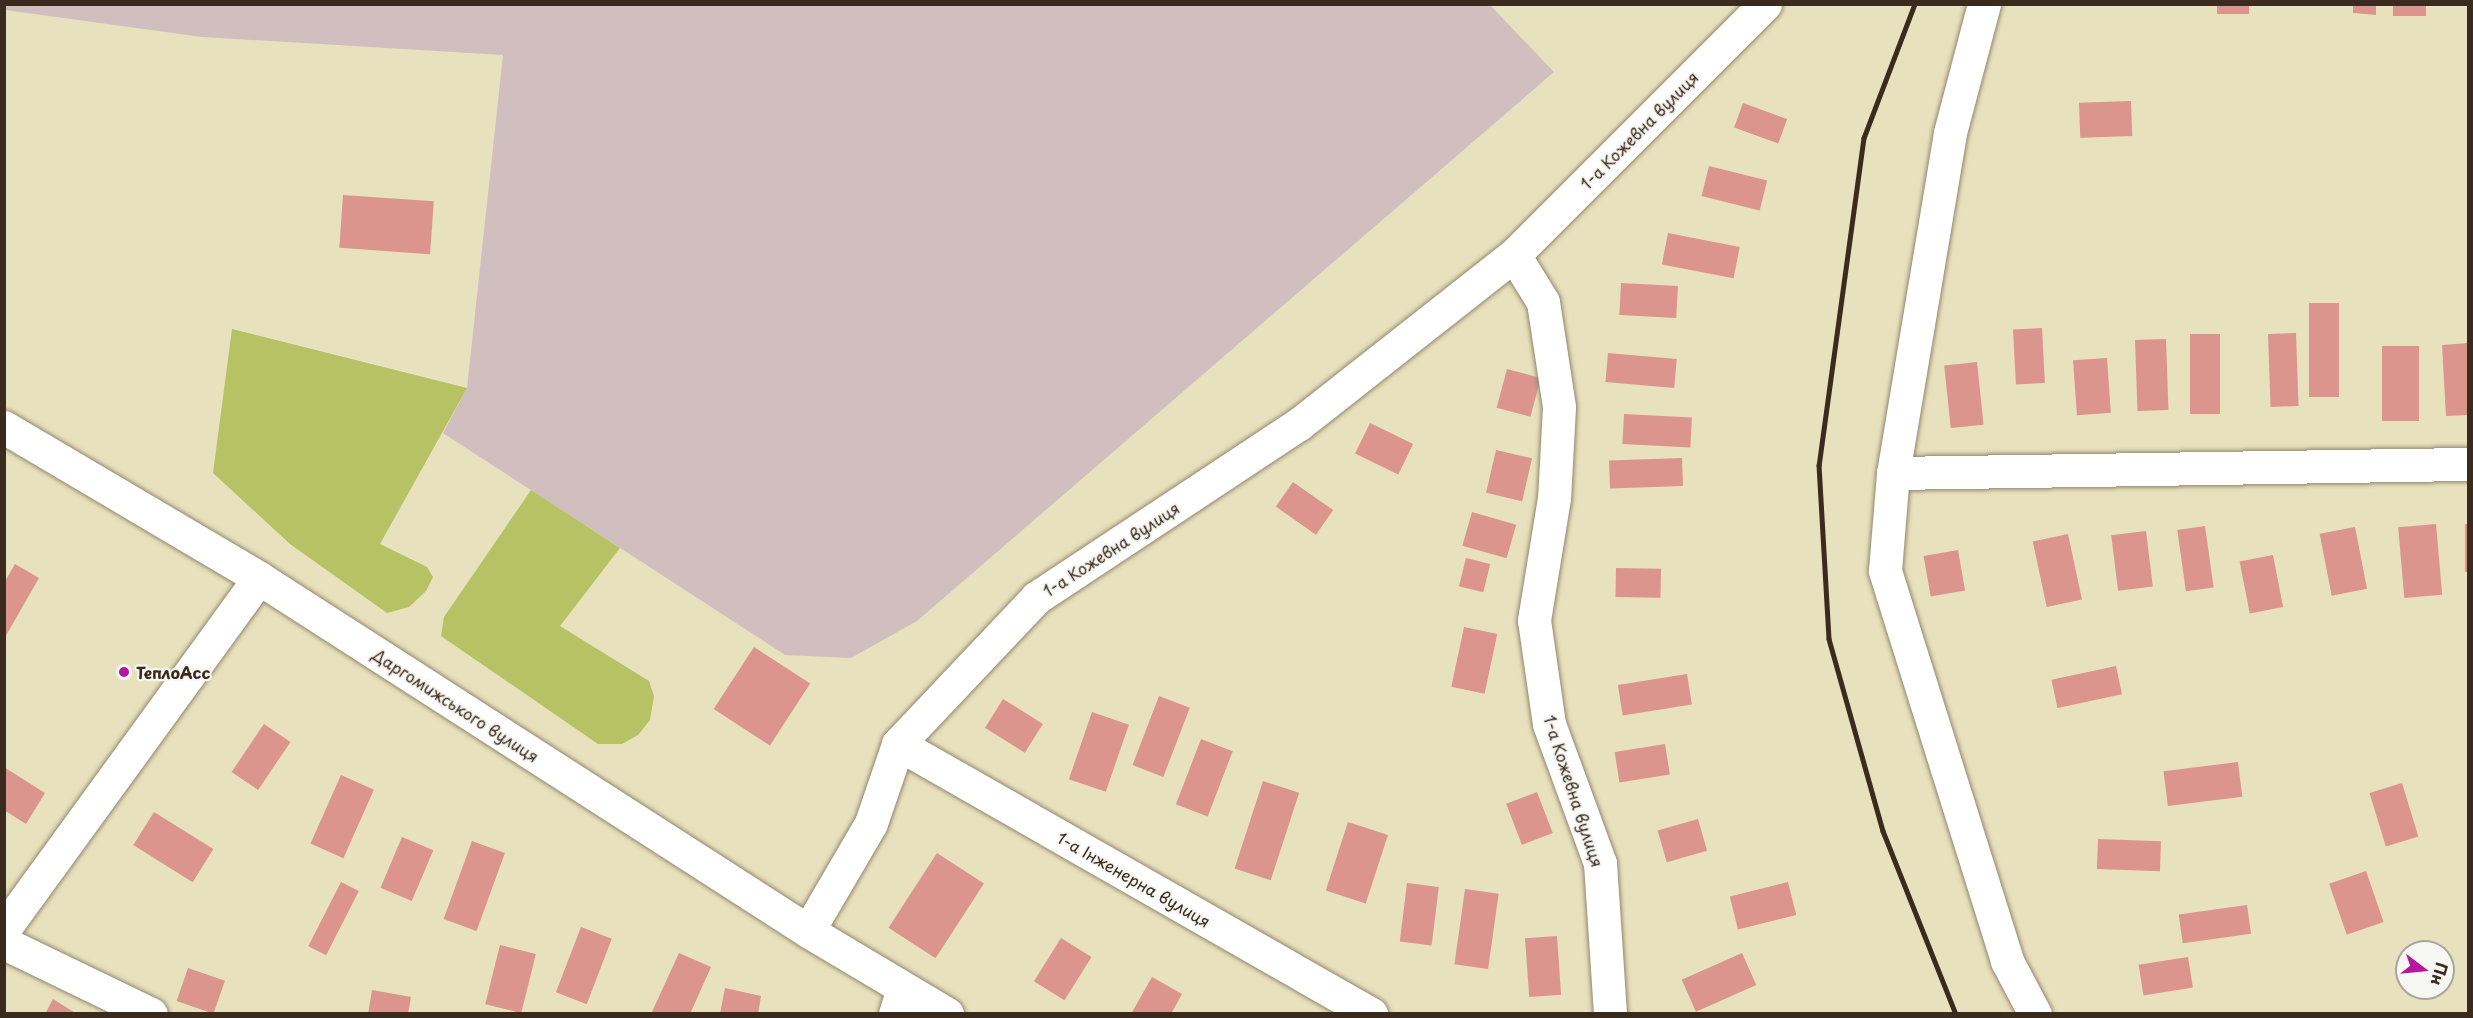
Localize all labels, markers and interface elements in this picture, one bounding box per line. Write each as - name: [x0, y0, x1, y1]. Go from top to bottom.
- street label: 1-а Кожевна вулиця: [1575, 66, 1703, 194]
- street label: 1-а Кожевна вулиця: [1038, 497, 1184, 601]
- street label: Даргомижського вулиця: [369, 644, 543, 766]
- place label: ТеплоАсс: [136, 662, 210, 682]
- marker: ТеплоАсс: [117, 665, 131, 679]
- street label: 1-а Кожевна вулиця: [1540, 712, 1608, 870]
- street label: 1-а Інженерна вулиця: [1054, 827, 1214, 931]
- north arrow: [2395, 940, 2455, 1000]
- text: Пн: [2426, 960, 2455, 989]

